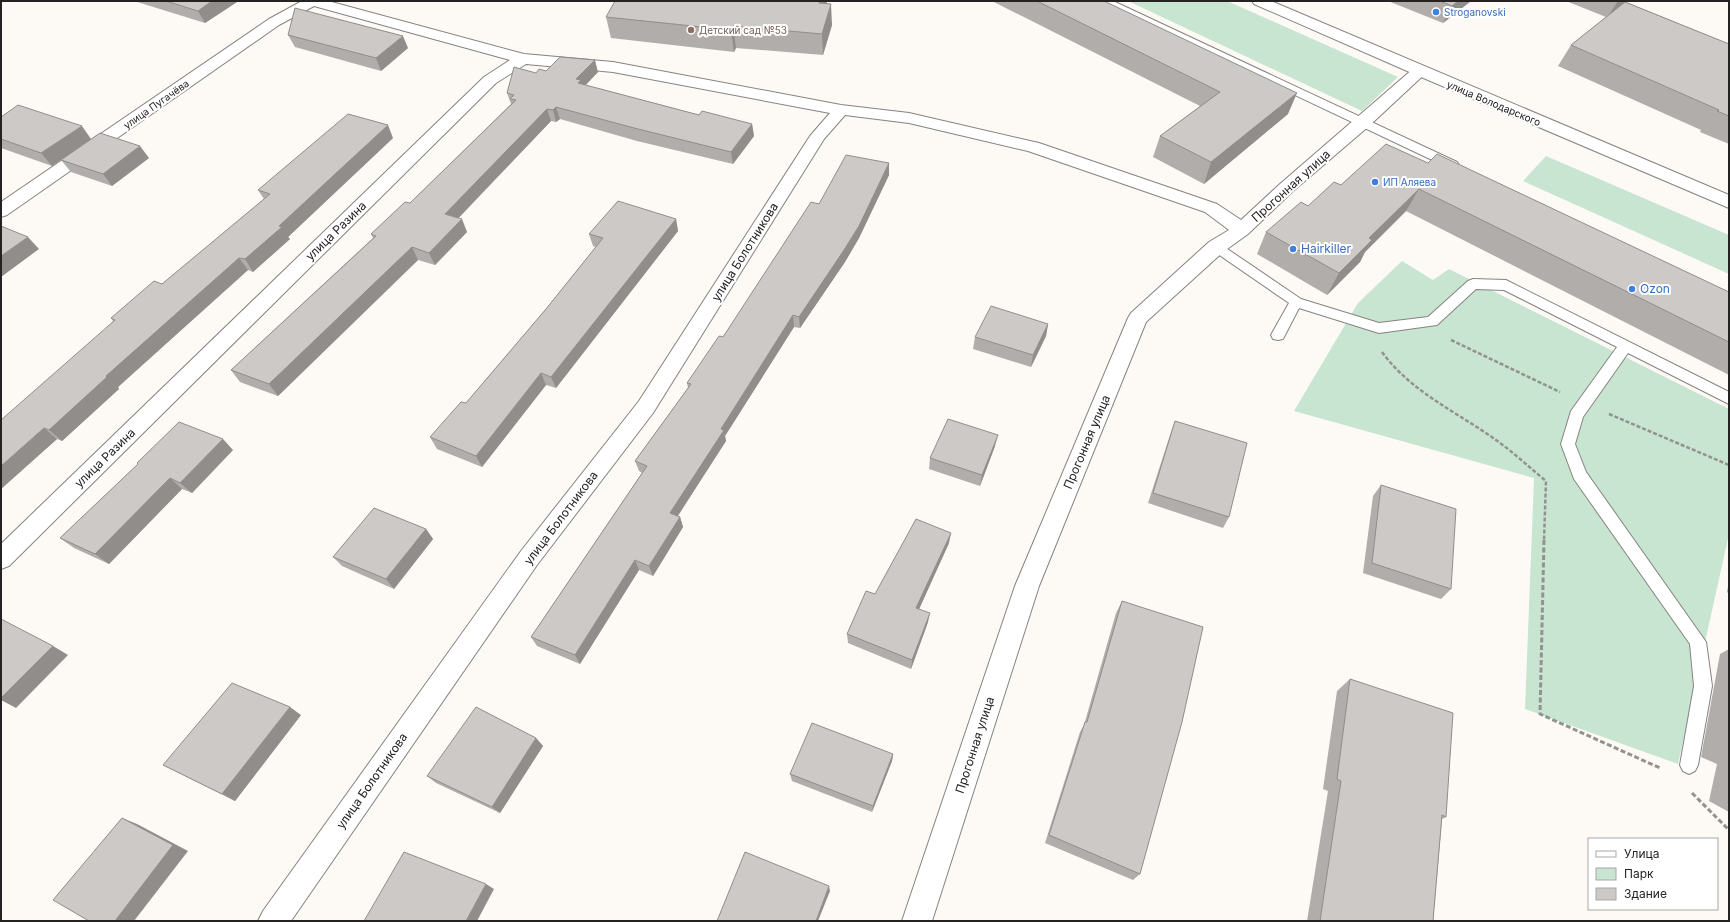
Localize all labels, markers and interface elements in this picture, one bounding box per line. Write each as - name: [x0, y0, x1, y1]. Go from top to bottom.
- place label: Stroganovski: [1444, 6, 1506, 18]
- marker: Stroganovski: [1431, 7, 1441, 17]
- place label: Детский сад №53: [699, 24, 787, 36]
- marker: Детский сад №53: [686, 25, 696, 35]
- street label: улица Пугачёва: [121, 77, 191, 131]
- street label: улица Володарского: [1445, 78, 1543, 128]
- street label: Прогонная улица: [1248, 146, 1333, 225]
- place label: ИП Аляева: [1383, 176, 1436, 188]
- marker: ИП Аляева: [1370, 177, 1380, 187]
- street label: улица Разина: [302, 198, 369, 263]
- street label: улица Болотникова: [708, 200, 781, 304]
- place label: Hairkiller: [1301, 241, 1352, 256]
- marker: Hairkiller: [1288, 244, 1298, 254]
- place label: Ozon: [1640, 281, 1670, 296]
- marker: Ozon: [1627, 284, 1637, 294]
- street label: Прогонная улица: [1060, 393, 1113, 491]
- street label: улица Разина: [71, 425, 138, 490]
- street label: улица Болотникова: [520, 468, 601, 568]
- street label: Прогонная улица: [952, 695, 997, 795]
- street label: улица Болотникова: [333, 730, 410, 831]
- legend: [1588, 838, 1718, 910]
- text: Улица: [1624, 846, 1659, 861]
- text: Парк: [1624, 866, 1654, 881]
- text: Здание: [1624, 886, 1667, 901]

